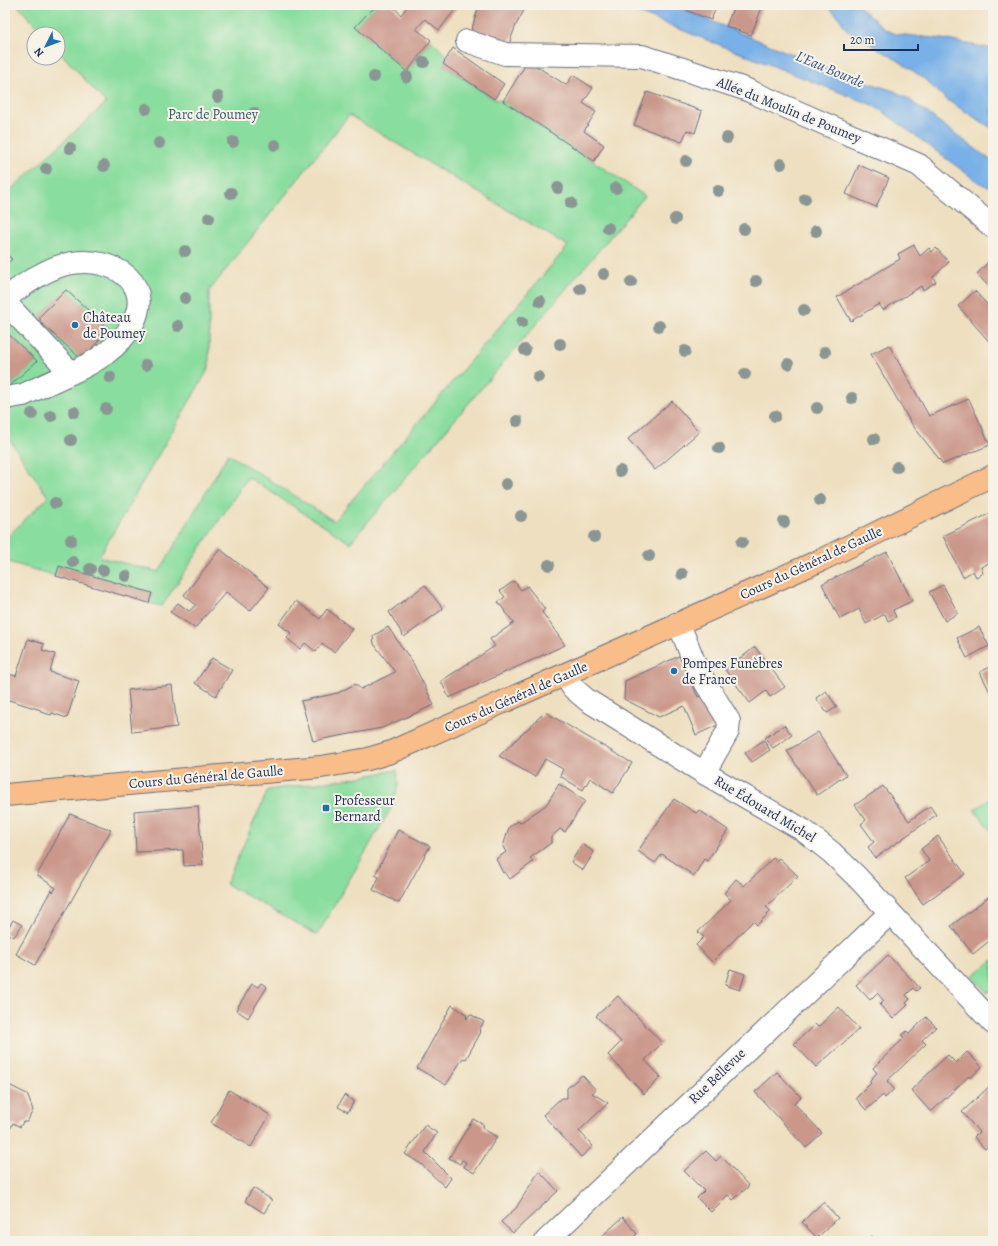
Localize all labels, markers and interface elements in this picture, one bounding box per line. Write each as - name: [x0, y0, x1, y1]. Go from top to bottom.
- north arrow: [26, 26, 66, 66]
- scale bar: [844, 26, 918, 52]
- text: 20 m: [850, 32, 874, 48]
- text: N: [31, 44, 47, 60]
- water label: L'Eau Bourde: [793, 46, 868, 93]
- street label: Allée du Moulin de Poumey: [713, 72, 865, 148]
- park label: Parc de Poumey: [168, 105, 259, 124]
- place label: Château de Poumey: [83, 308, 146, 343]
- marker: Château de Poumey: [70, 320, 80, 330]
- street label: Cours du Général de Gaulle: [737, 522, 885, 604]
- place label: Pompes Funèbres de France: [682, 654, 783, 689]
- street label: Cours du Général de Gaulle: [441, 657, 591, 737]
- marker: Pompes Funèbres de France: [669, 666, 679, 676]
- street label: Cours du Général de Gaulle: [128, 761, 284, 793]
- street label: Rue Édouard Michel: [711, 771, 820, 847]
- place label: Professeur Bernard: [334, 791, 396, 826]
- marker: Professeur Bernard: [321, 803, 331, 813]
- street label: Rue Bellevue: [684, 1044, 750, 1108]

